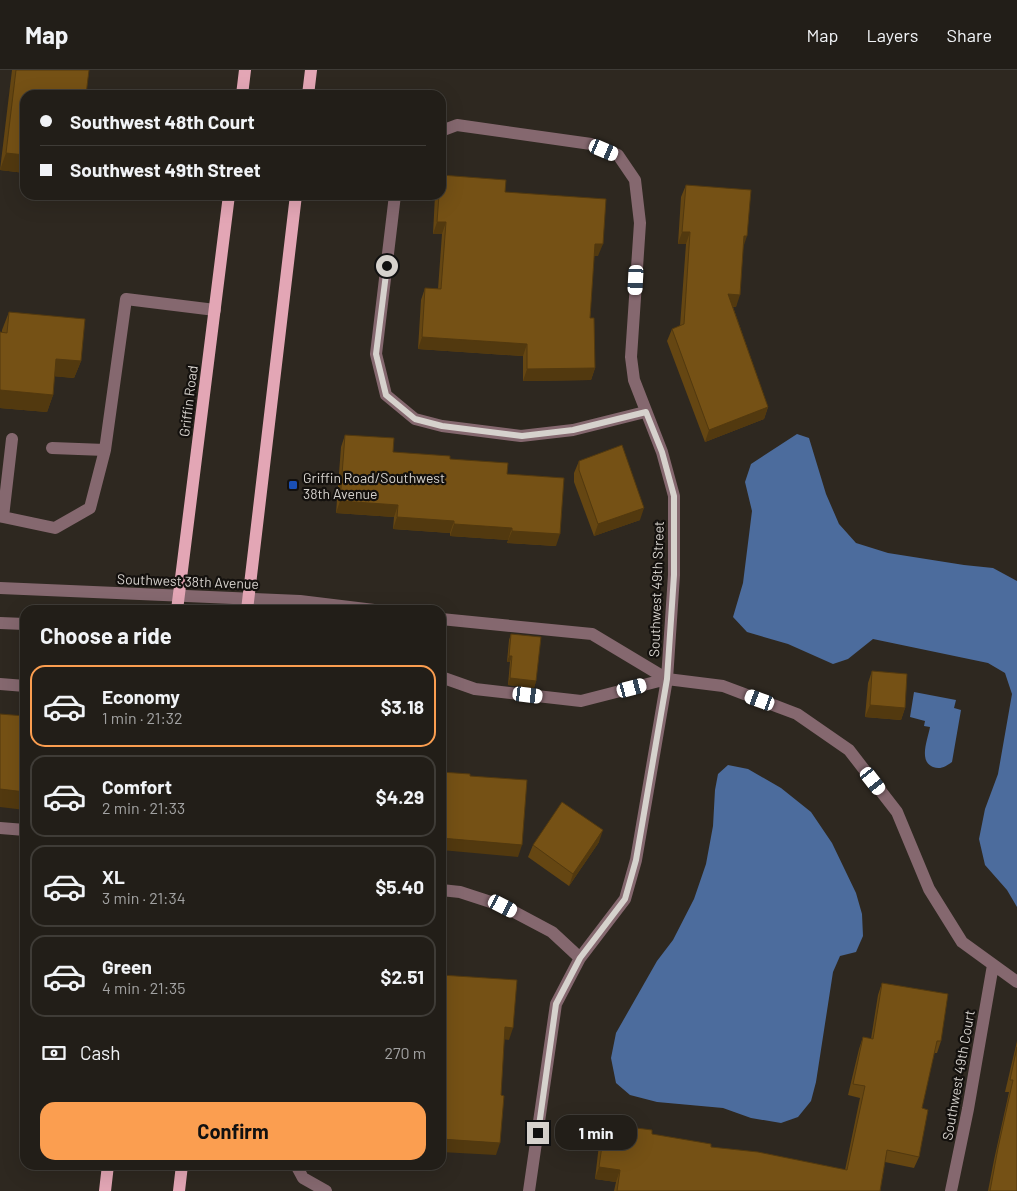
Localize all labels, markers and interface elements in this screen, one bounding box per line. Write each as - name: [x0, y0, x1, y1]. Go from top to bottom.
- text: Map: [25, 20, 68, 49]
- text: Map: [806, 24, 838, 46]
- text: Layers: [866, 24, 919, 46]
- text: Share: [947, 24, 992, 46]
- text: Southwest 48th Court: [70, 110, 255, 133]
- car: [587, 137, 620, 163]
- text: Southwest 49th Street: [70, 158, 261, 181]
- route start: [376, 255, 398, 277]
- car: [627, 265, 644, 295]
- street label: Griffin Road: [175, 364, 201, 438]
- place label: Griffin Road/Southwest 38th Avenue: [303, 469, 445, 502]
- marker: Griffin Road/Southwest 38th Avenue: [287, 479, 299, 491]
- street label: Southwest 49th Street: [645, 521, 667, 657]
- street label: Southwest 38th Avenue: [117, 570, 259, 592]
- text: Choose a ride: [40, 622, 172, 648]
- car: [615, 677, 648, 699]
- icon: car: [42, 684, 87, 729]
- text: Economy: [102, 685, 180, 708]
- car: [512, 686, 543, 704]
- car: [743, 688, 776, 712]
- text: $3.18: [381, 695, 424, 718]
- text: 1 min · 21:32: [102, 708, 183, 727]
- car: [857, 765, 888, 797]
- icon: car: [42, 774, 87, 819]
- text: Comfort: [102, 775, 172, 798]
- text: $4.29: [376, 785, 424, 808]
- text: 2 min · 21:33: [102, 798, 185, 817]
- icon: car: [42, 864, 87, 909]
- text: XL: [102, 865, 125, 888]
- text: $5.40: [375, 875, 424, 898]
- text: 3 min · 21:34: [102, 888, 186, 907]
- car: [486, 893, 519, 919]
- icon: car: [42, 954, 87, 999]
- text: Green: [102, 955, 152, 978]
- text: $2.51: [381, 965, 424, 988]
- text: 4 min · 21:35: [102, 978, 186, 997]
- street label: Southwest 49th Court: [938, 1008, 978, 1142]
- icon: cash: [40, 1039, 68, 1067]
- text: Cash: [80, 1041, 121, 1064]
- text: 270 m: [384, 1043, 426, 1062]
- button: Confirm: [40, 1102, 426, 1160]
- callout: 1 min: [556, 1116, 638, 1150]
- route end: [527, 1122, 549, 1144]
- text: 1 min: [578, 1123, 614, 1142]

